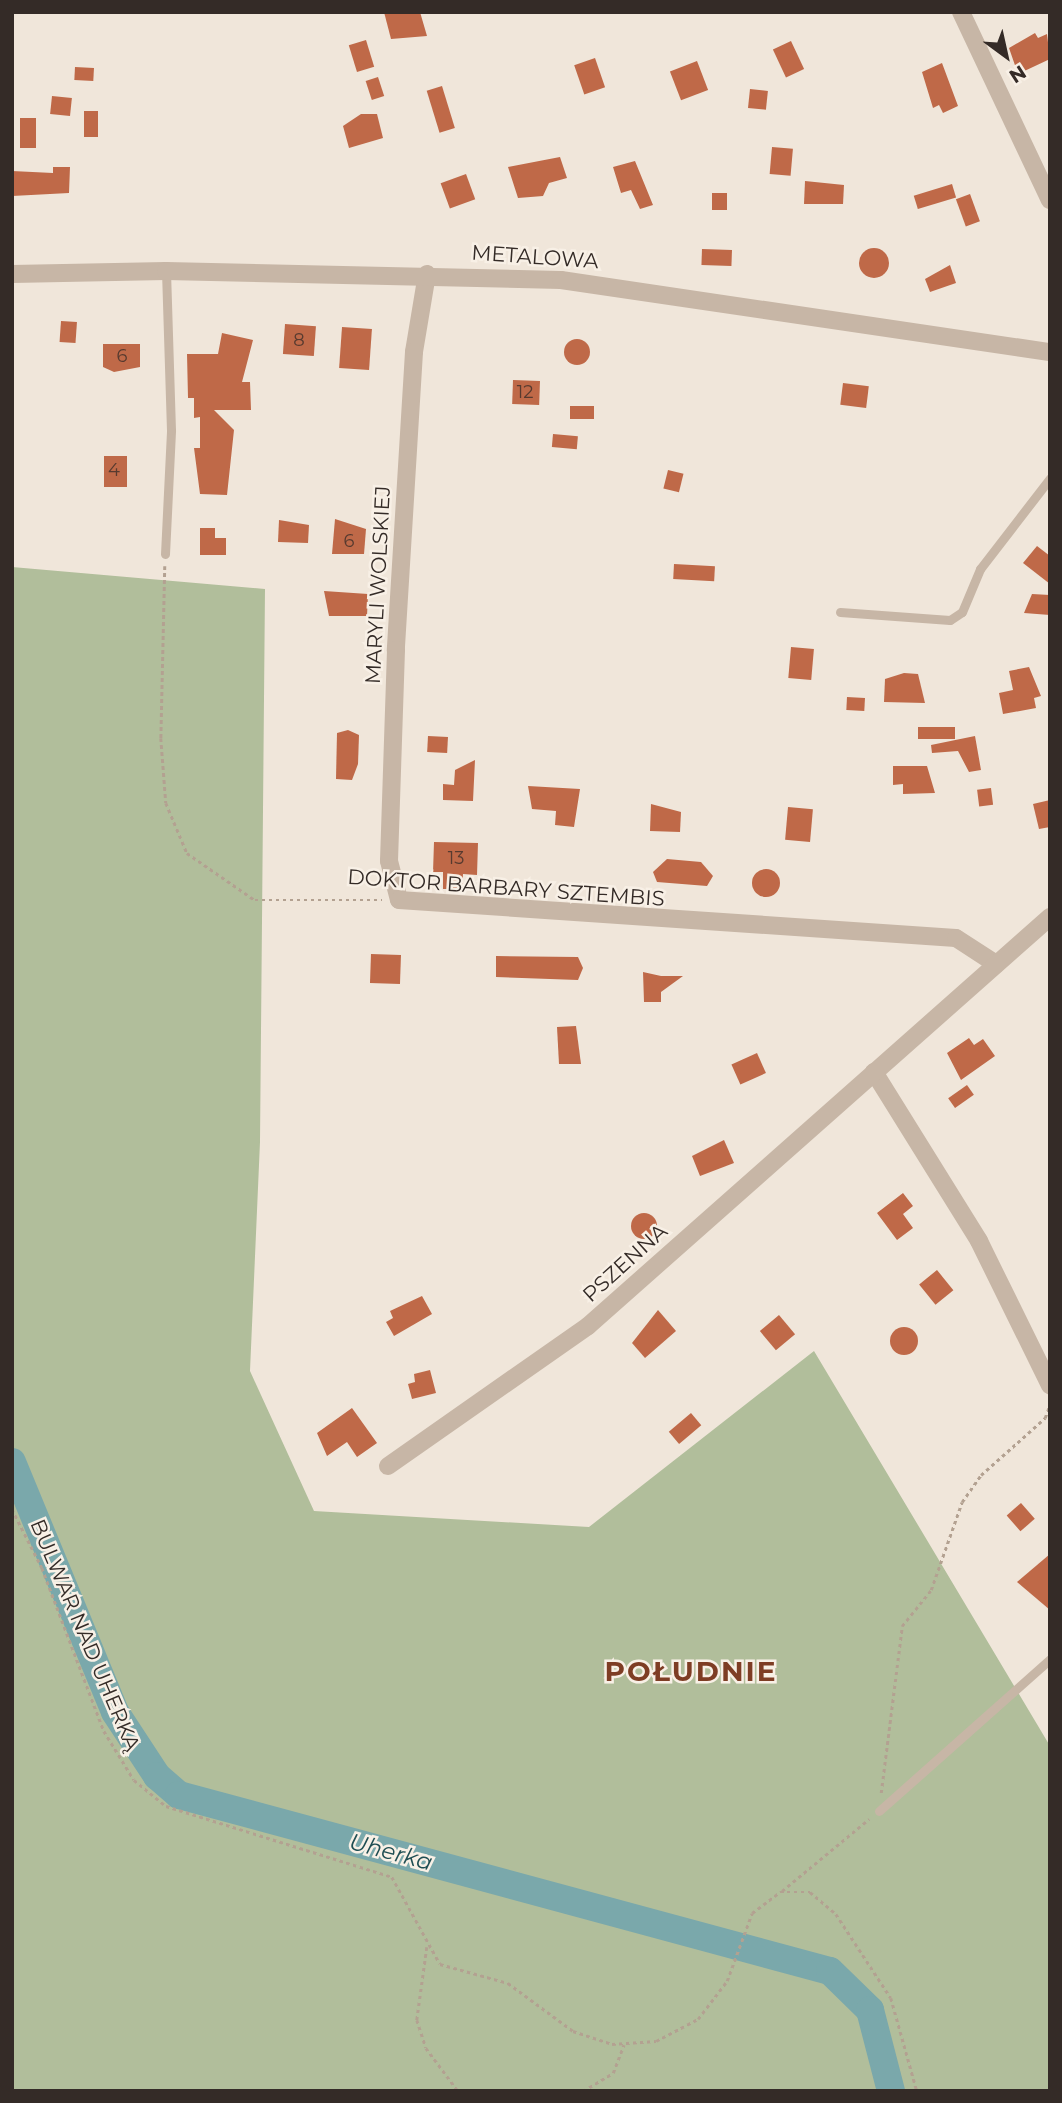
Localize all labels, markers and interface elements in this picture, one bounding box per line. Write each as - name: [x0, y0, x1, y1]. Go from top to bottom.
- north arrow: [971, 21, 1041, 91]
- text: N: [1005, 60, 1030, 88]
- street label: METALOWA: [471, 240, 599, 274]
- house number: 8: [293, 329, 305, 351]
- house number: 6: [117, 345, 127, 367]
- house number: 12: [517, 381, 533, 403]
- house number: 4: [108, 459, 120, 481]
- street label: MARYLI WOLSKIEJ: [360, 485, 396, 685]
- house number: 6: [344, 530, 354, 552]
- house number: 13: [448, 847, 464, 869]
- street label: DOKTOR BARBARY SZTEMBIS: [347, 864, 665, 912]
- street label: PSZENNA: [578, 1219, 672, 1307]
- street label: BULWAR NAD UHERKĄ: [25, 1515, 145, 1755]
- district label: POŁUDNIE: [606, 1654, 776, 1688]
- water label: Uherka: [346, 1828, 436, 1876]

